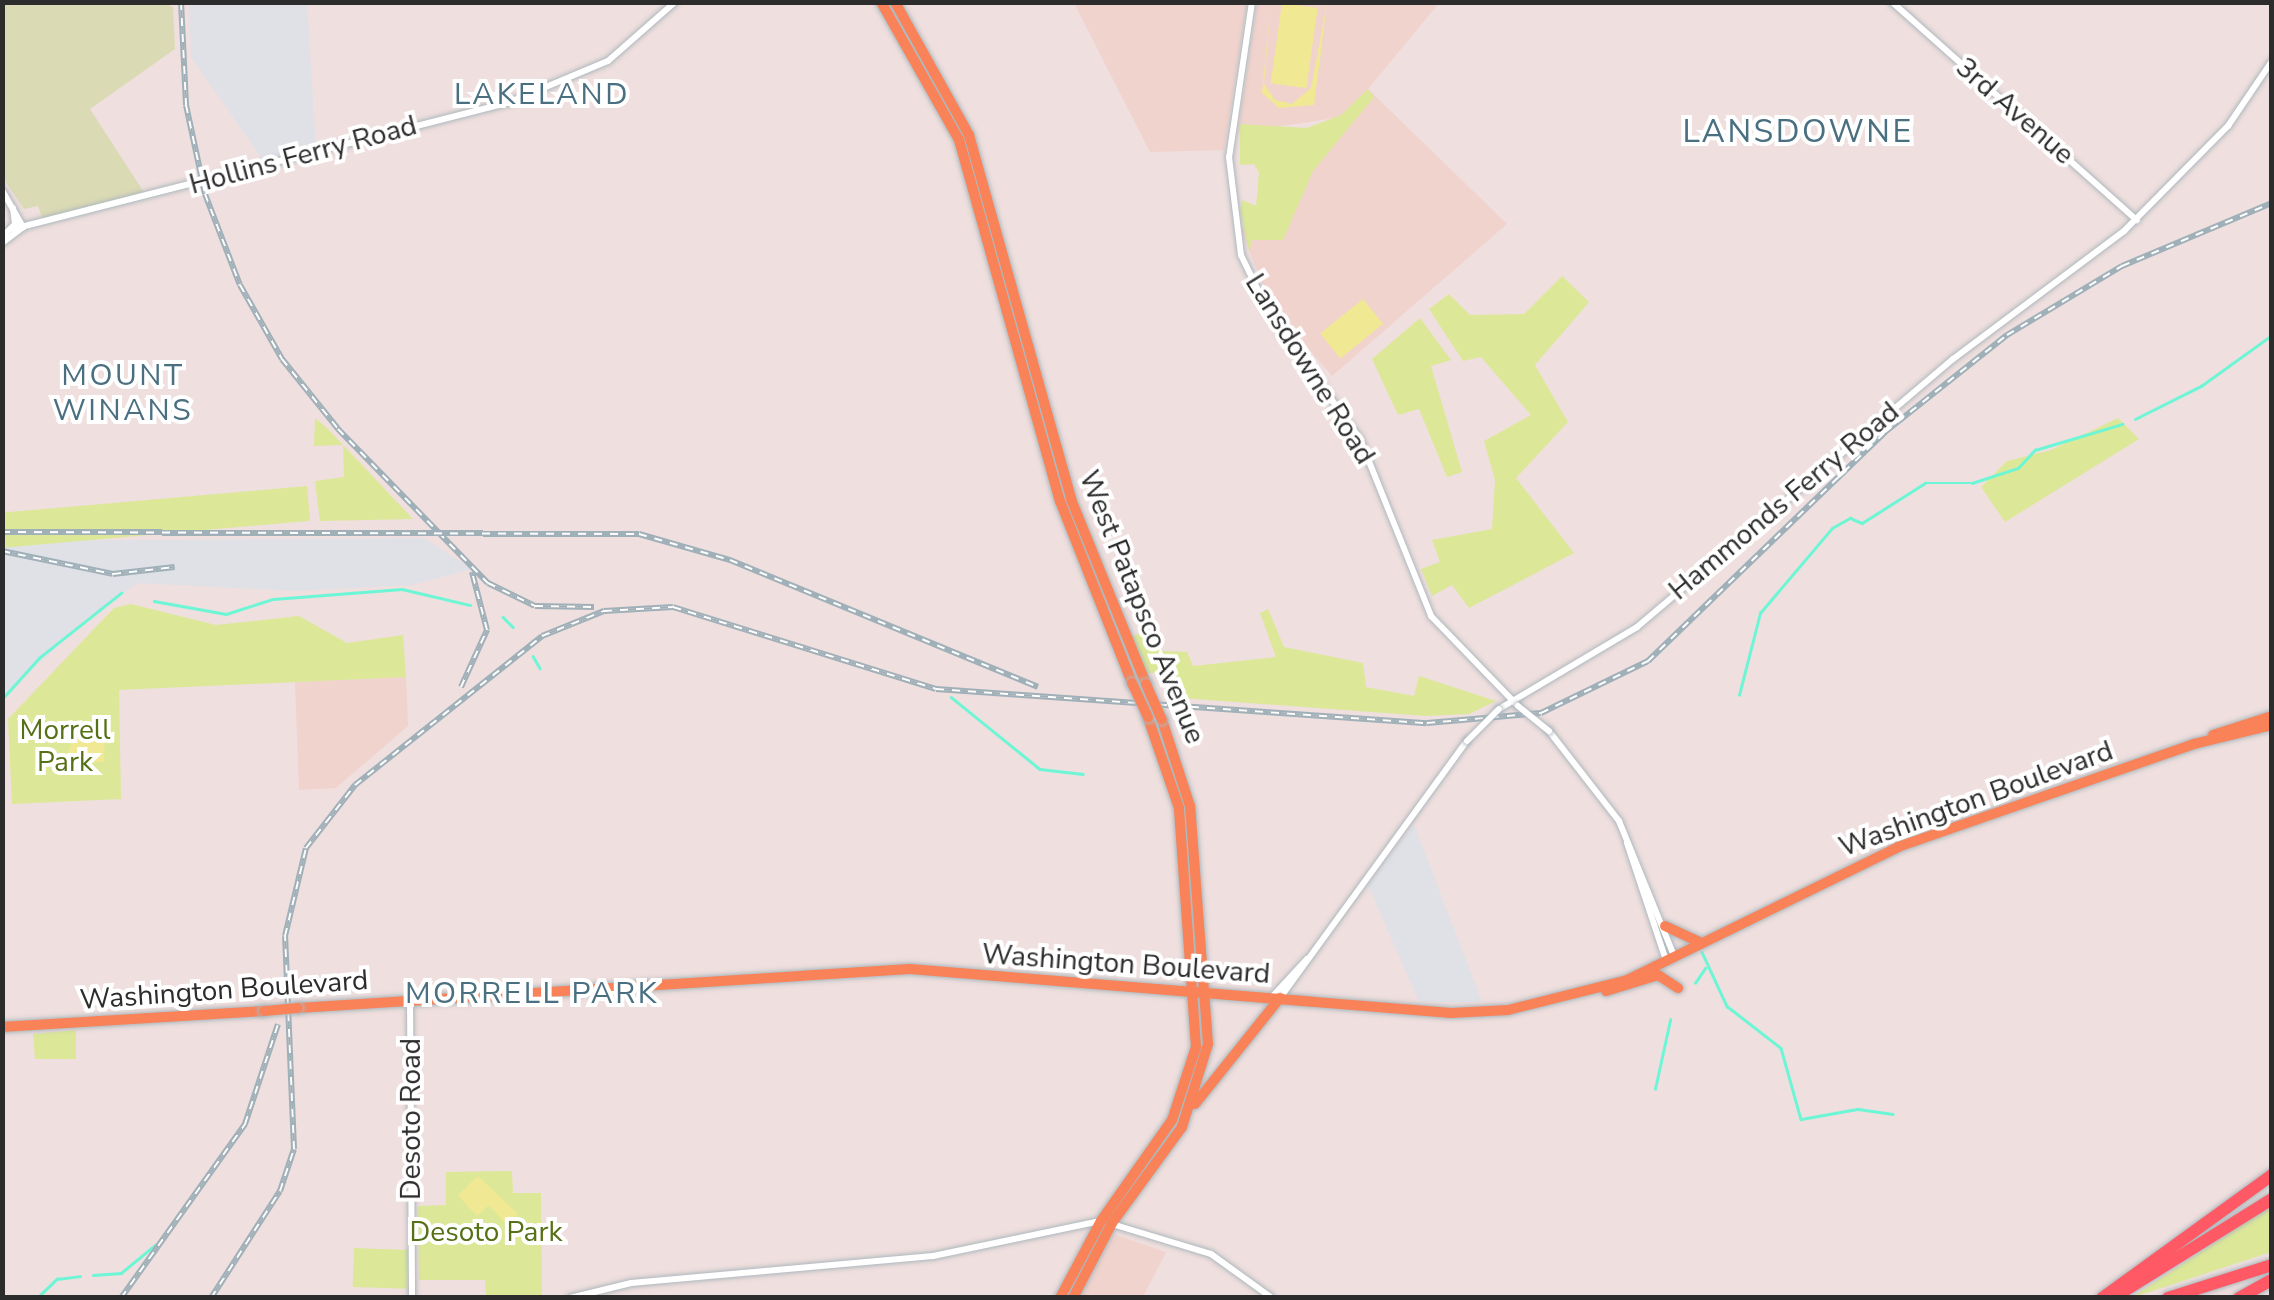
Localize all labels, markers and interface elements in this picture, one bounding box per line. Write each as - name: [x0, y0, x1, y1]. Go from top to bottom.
- street label: 3rd Avenue: [1949, 51, 2081, 171]
- district label: LAKELAND: [454, 77, 630, 113]
- street label: Hollins Ferry Road: [186, 109, 420, 201]
- district label: LANSDOWNE: [1682, 113, 1914, 151]
- street label: Lansdowne Road: [1238, 268, 1382, 470]
- district label: MOUNT WINANS: [53, 358, 193, 428]
- street label: Hammonds Ferry Road: [1662, 395, 1906, 607]
- street label: West Patapsco Avenue: [1072, 466, 1212, 748]
- park label: Morrell Park: [20, 713, 110, 779]
- street label: Washington Boulevard: [1835, 734, 2117, 864]
- street label: Washington Boulevard: [981, 937, 1271, 991]
- street label: Washington Boulevard: [79, 963, 369, 1017]
- district label: MORRELL PARK: [405, 976, 659, 1012]
- street label: Desoto Road: [394, 1038, 428, 1200]
- park label: Desoto Park: [410, 1215, 562, 1249]

